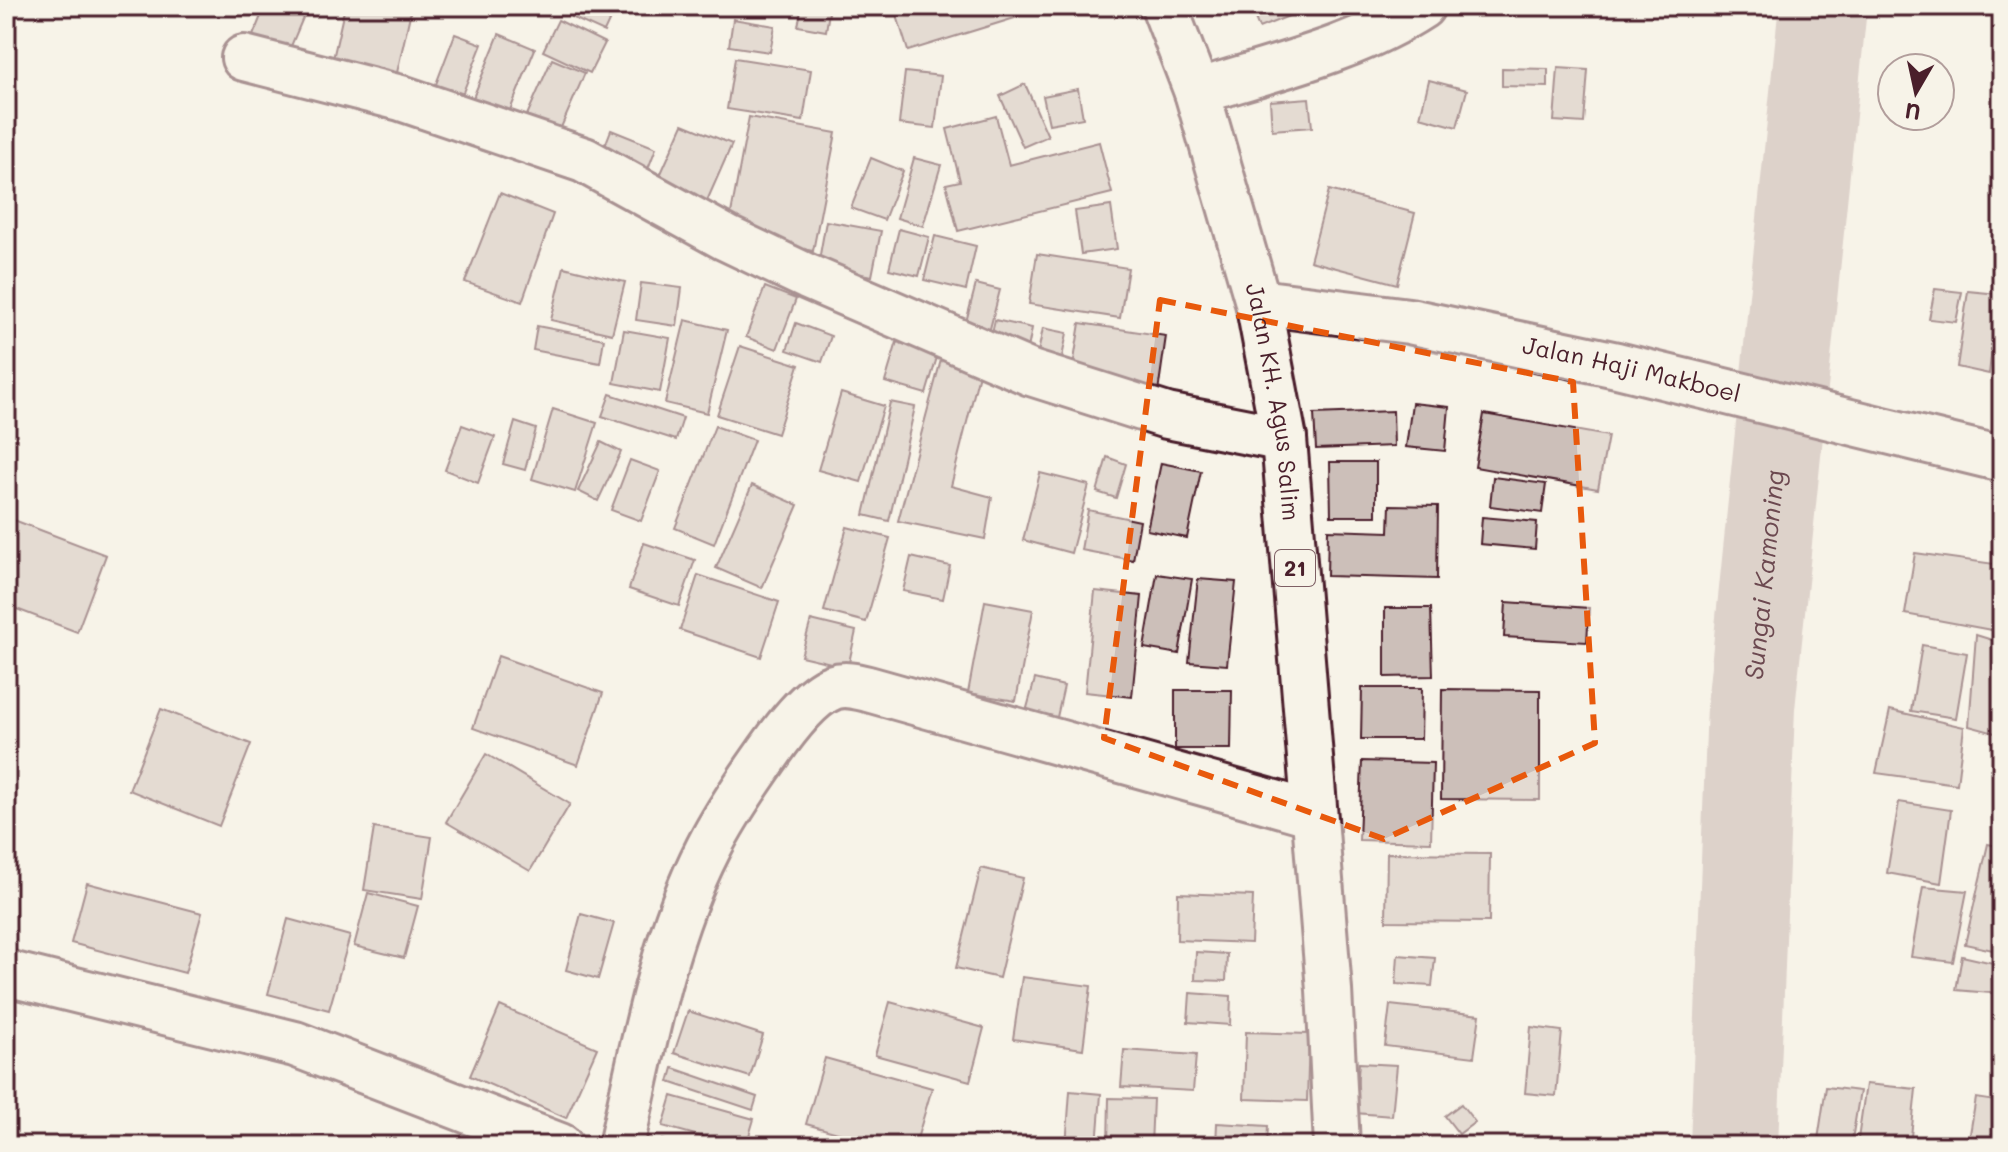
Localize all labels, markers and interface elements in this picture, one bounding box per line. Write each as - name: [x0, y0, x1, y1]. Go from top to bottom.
- north arrow: [1876, 52, 1956, 132]
- text: U: [1903, 97, 1923, 128]
- street label: Jalan KH. Agus Salim: [1239, 279, 1308, 522]
- street label: Jalan Haji Makboel: [1520, 328, 1744, 409]
- water label: Sungai Kamoning: [1736, 468, 1791, 682]
- road number: 21: [1275, 550, 1315, 586]

